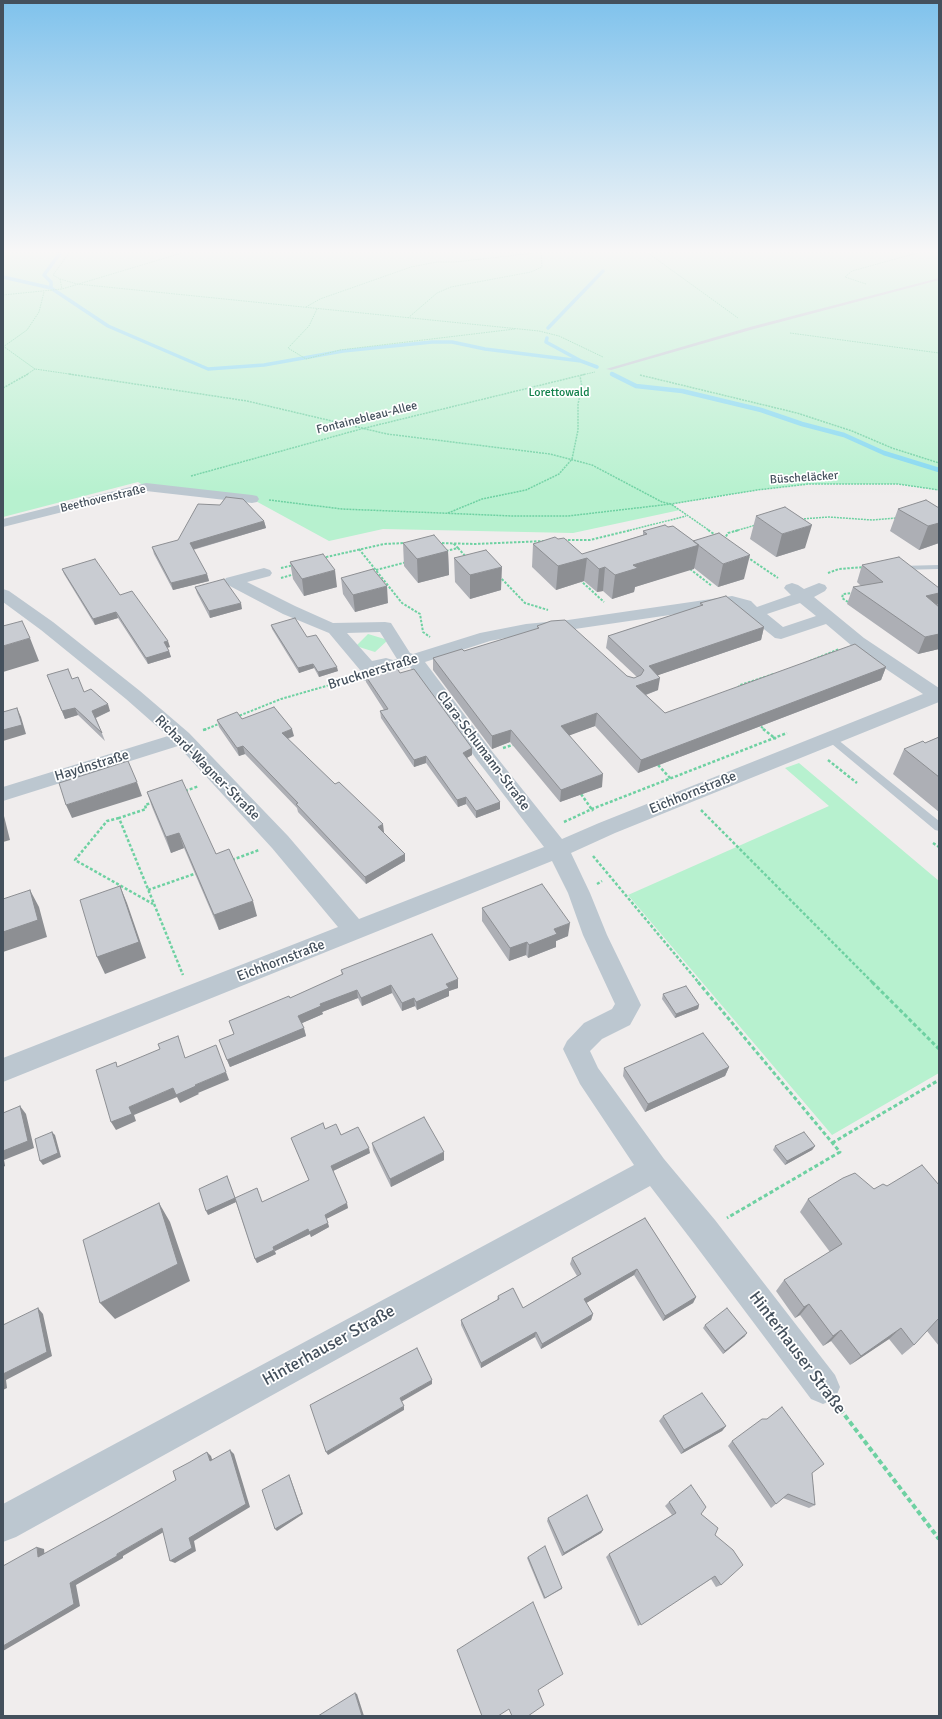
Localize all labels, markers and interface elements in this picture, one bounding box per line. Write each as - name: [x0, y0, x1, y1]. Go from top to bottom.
- park label: Lorettowald: [528, 386, 590, 400]
- street label: Fontainebleau-Allee: [315, 399, 419, 437]
- street label: Büscheläcker: [769, 468, 839, 488]
- street label: Beethovenstraße: [59, 482, 147, 516]
- street label: Brucknerstraße: [326, 650, 420, 694]
- street label: Clara-Schumann-Straße: [433, 688, 533, 814]
- street label: Richard-Wagner-Straße: [151, 712, 263, 824]
- street label: Haydnstraße: [53, 747, 131, 785]
- street label: Eichhornstraße: [647, 768, 739, 818]
- street label: Eichhornstraße: [235, 937, 327, 985]
- street label: Hinterhauser Straße: [744, 1288, 850, 1418]
- street label: Hinterhauser Straße: [259, 1301, 399, 1391]

